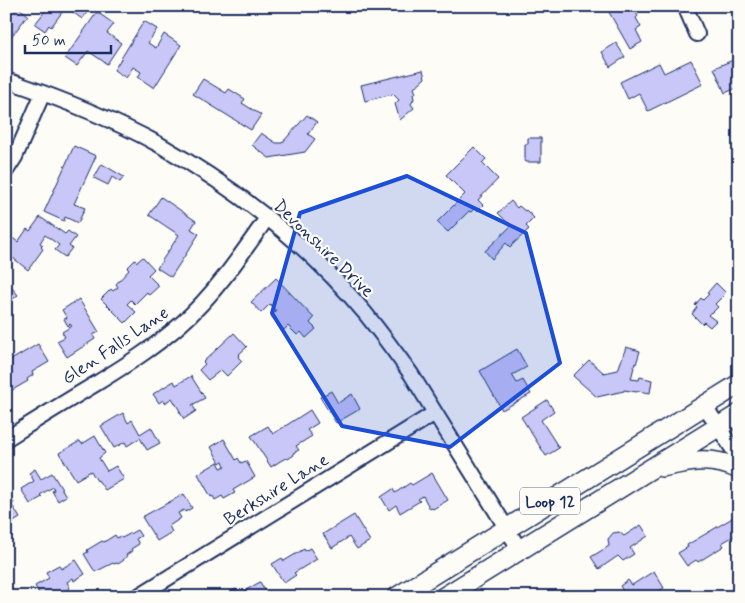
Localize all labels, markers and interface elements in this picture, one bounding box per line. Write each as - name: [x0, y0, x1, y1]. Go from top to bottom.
- scale bar: [25, 22, 111, 54]
- text: 50 m: [32, 31, 66, 51]
- street label: Devonshire Drive: [268, 194, 379, 303]
- street label: Glen Falls Lane: [57, 301, 174, 390]
- street label: Berkshire Lane: [220, 448, 334, 532]
- road number: Loop 12: [520, 488, 580, 514]

